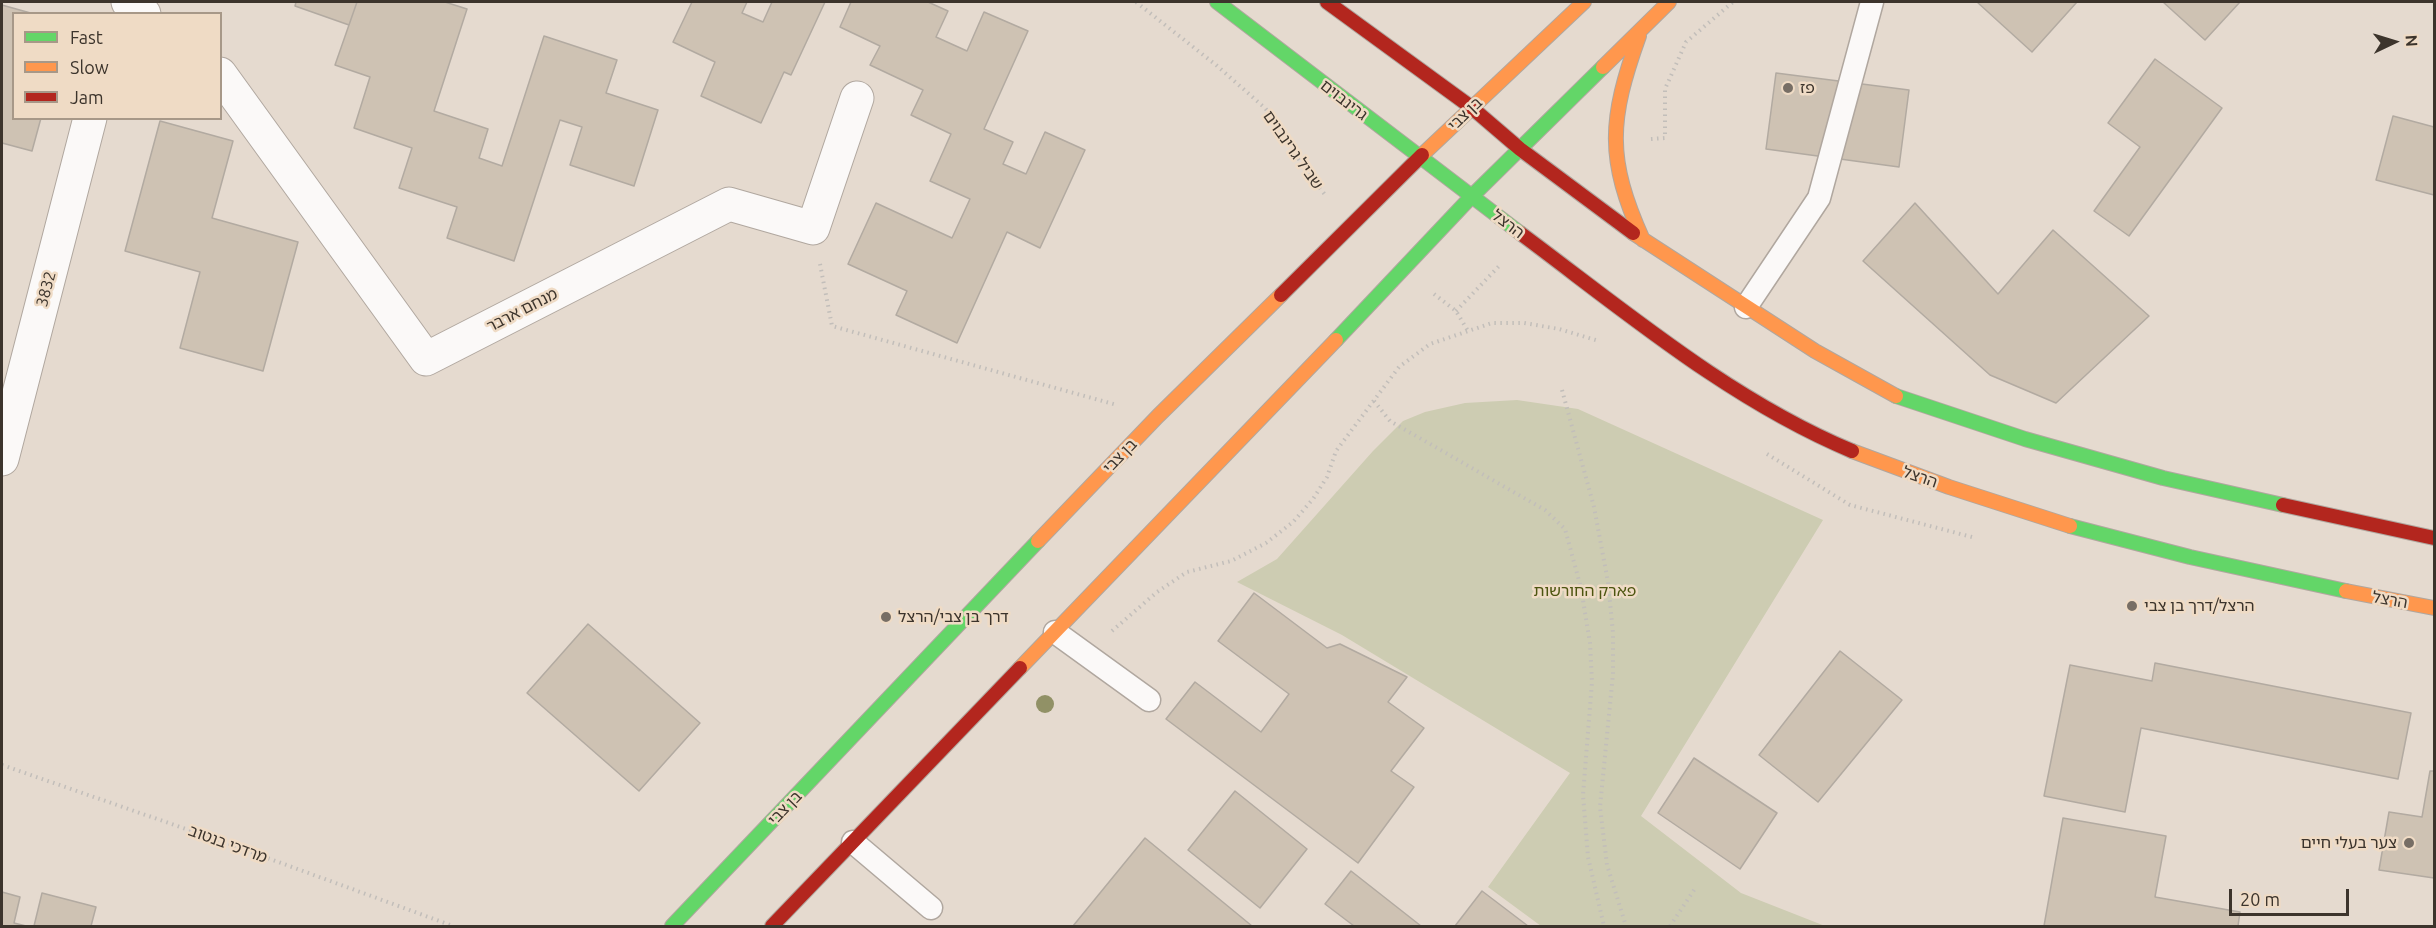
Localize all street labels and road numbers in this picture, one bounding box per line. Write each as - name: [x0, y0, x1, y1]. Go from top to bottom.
- street label: גרינבוים: [1317, 76, 1371, 124]
- street label: בן צבי: [1444, 93, 1486, 135]
- street label: שביל גרינבוים: [1259, 107, 1327, 193]
- street label: הרצל: [1488, 206, 1528, 242]
- street label: 3832: [32, 269, 60, 309]
- street label: מנחם ארבר: [483, 284, 561, 336]
- street label: בן צבי: [1099, 435, 1141, 477]
- street label: הרצל: [1900, 462, 1940, 492]
- street label: הרצל: [2371, 587, 2409, 613]
- street label: בן צבי: [764, 787, 806, 829]
- street label: מרדכי בנטוב: [186, 821, 270, 867]

